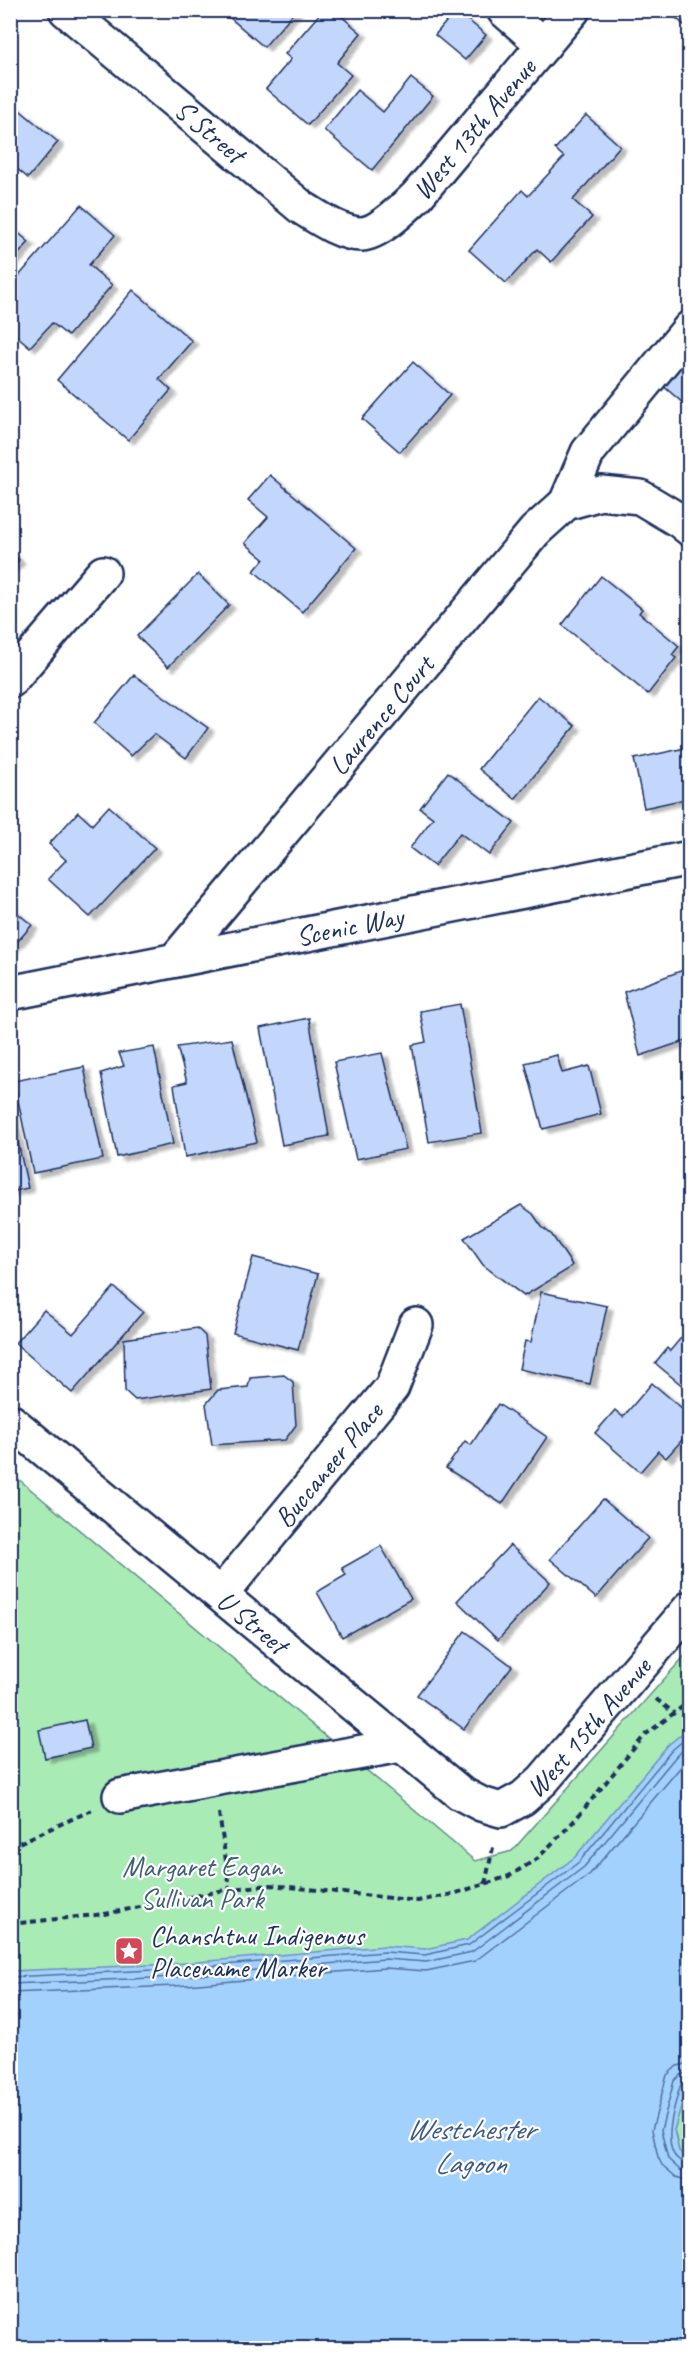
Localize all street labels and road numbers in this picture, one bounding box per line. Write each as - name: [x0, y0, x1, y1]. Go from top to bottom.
- street label: West 13th Avenue: [405, 50, 544, 207]
- street label: S Street: [168, 92, 255, 173]
- street label: Laurence Court: [321, 646, 443, 782]
- street label: Scenic Way: [293, 898, 408, 954]
- street label: Buccaneer Place: [266, 1394, 392, 1535]
- street label: U Street: [210, 1583, 298, 1664]
- street label: West 15th Avenue: [519, 1649, 660, 1805]

